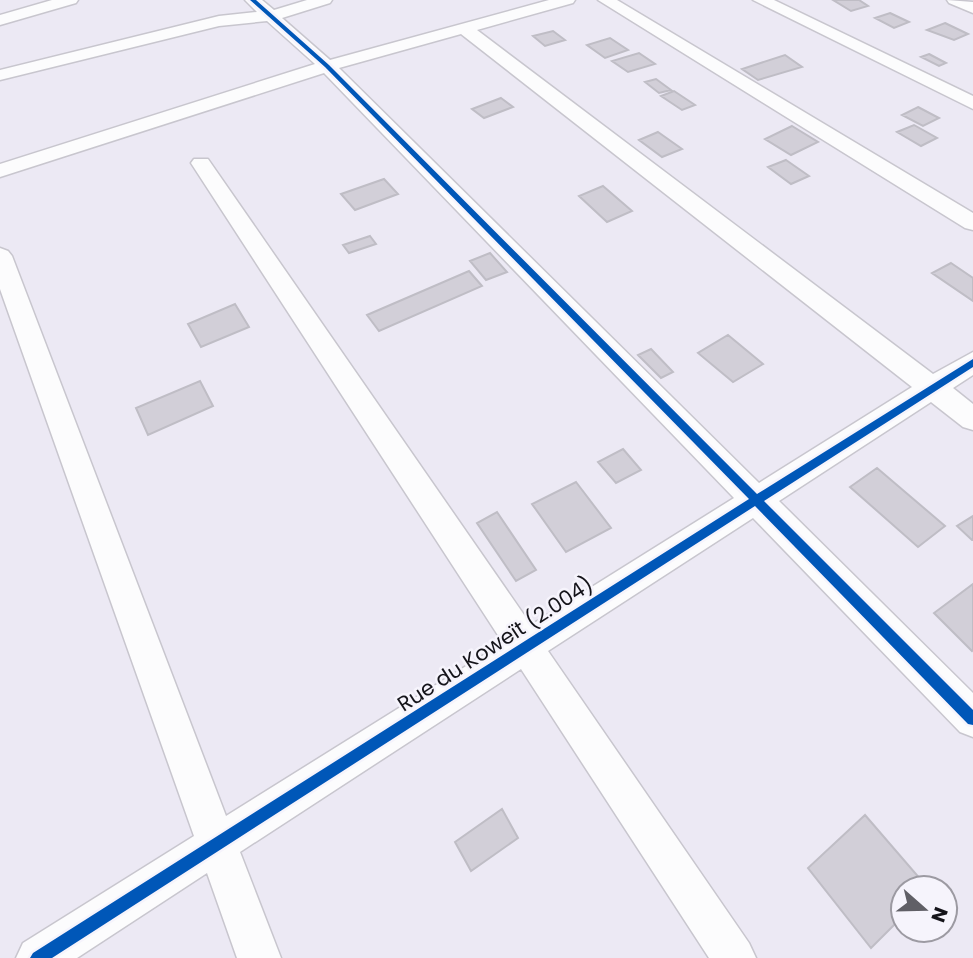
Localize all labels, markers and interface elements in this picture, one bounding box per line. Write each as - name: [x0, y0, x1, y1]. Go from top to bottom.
- street label: Rue du Koweït (2.004): [392, 570, 598, 718]
- north arrow: [889, 874, 959, 944]
- text: N: [924, 903, 955, 926]

